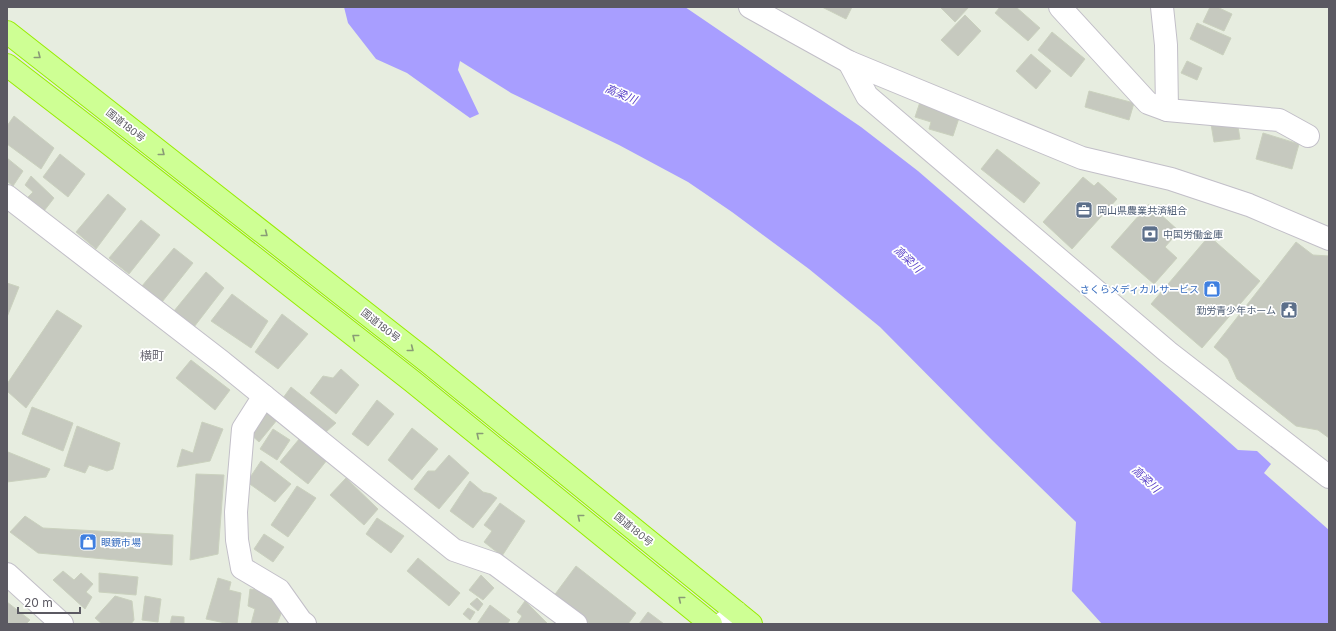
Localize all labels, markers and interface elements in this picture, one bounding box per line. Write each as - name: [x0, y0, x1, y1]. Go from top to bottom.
- one-way arrow: [33, 52, 40, 59]
- water label: 高梁川: [603, 81, 640, 107]
- street label: 国道180号: [104, 106, 148, 144]
- one-way arrow: [158, 149, 165, 156]
- office icon: 岡山県農業共済組合: [1074, 200, 1094, 220]
- place label: 岡山県農業共済組合: [1097, 204, 1187, 216]
- bank icon: 中国労働金庫: [1140, 224, 1160, 244]
- place label: 中国労働金庫: [1163, 228, 1223, 240]
- one-way arrow: [260, 229, 267, 236]
- water label: 高梁川: [891, 243, 926, 276]
- shop icon: さくらメディカルサービス: [1202, 279, 1222, 299]
- place label: さくらメディカルサービス: [1080, 283, 1199, 295]
- public building icon: 勤労青少年ホーム: [1279, 300, 1299, 320]
- place label: 勤労青少年ホーム: [1196, 304, 1276, 316]
- street label: 国道180号: [359, 306, 403, 344]
- one-way arrow: [353, 334, 360, 341]
- one-way arrow: [406, 344, 413, 351]
- district label: 横町: [140, 348, 164, 363]
- one-way arrow: [476, 433, 483, 440]
- water label: 高梁川: [1129, 463, 1164, 496]
- street label: 国道180号: [612, 510, 656, 548]
- one-way arrow: [577, 515, 584, 522]
- shop icon: 眼鏡市場: [78, 532, 98, 552]
- place label: 眼鏡市場: [101, 536, 141, 548]
- scale bar: [18, 589, 80, 615]
- text: 20 m: [24, 595, 53, 610]
- one-way arrow: [678, 597, 685, 604]

